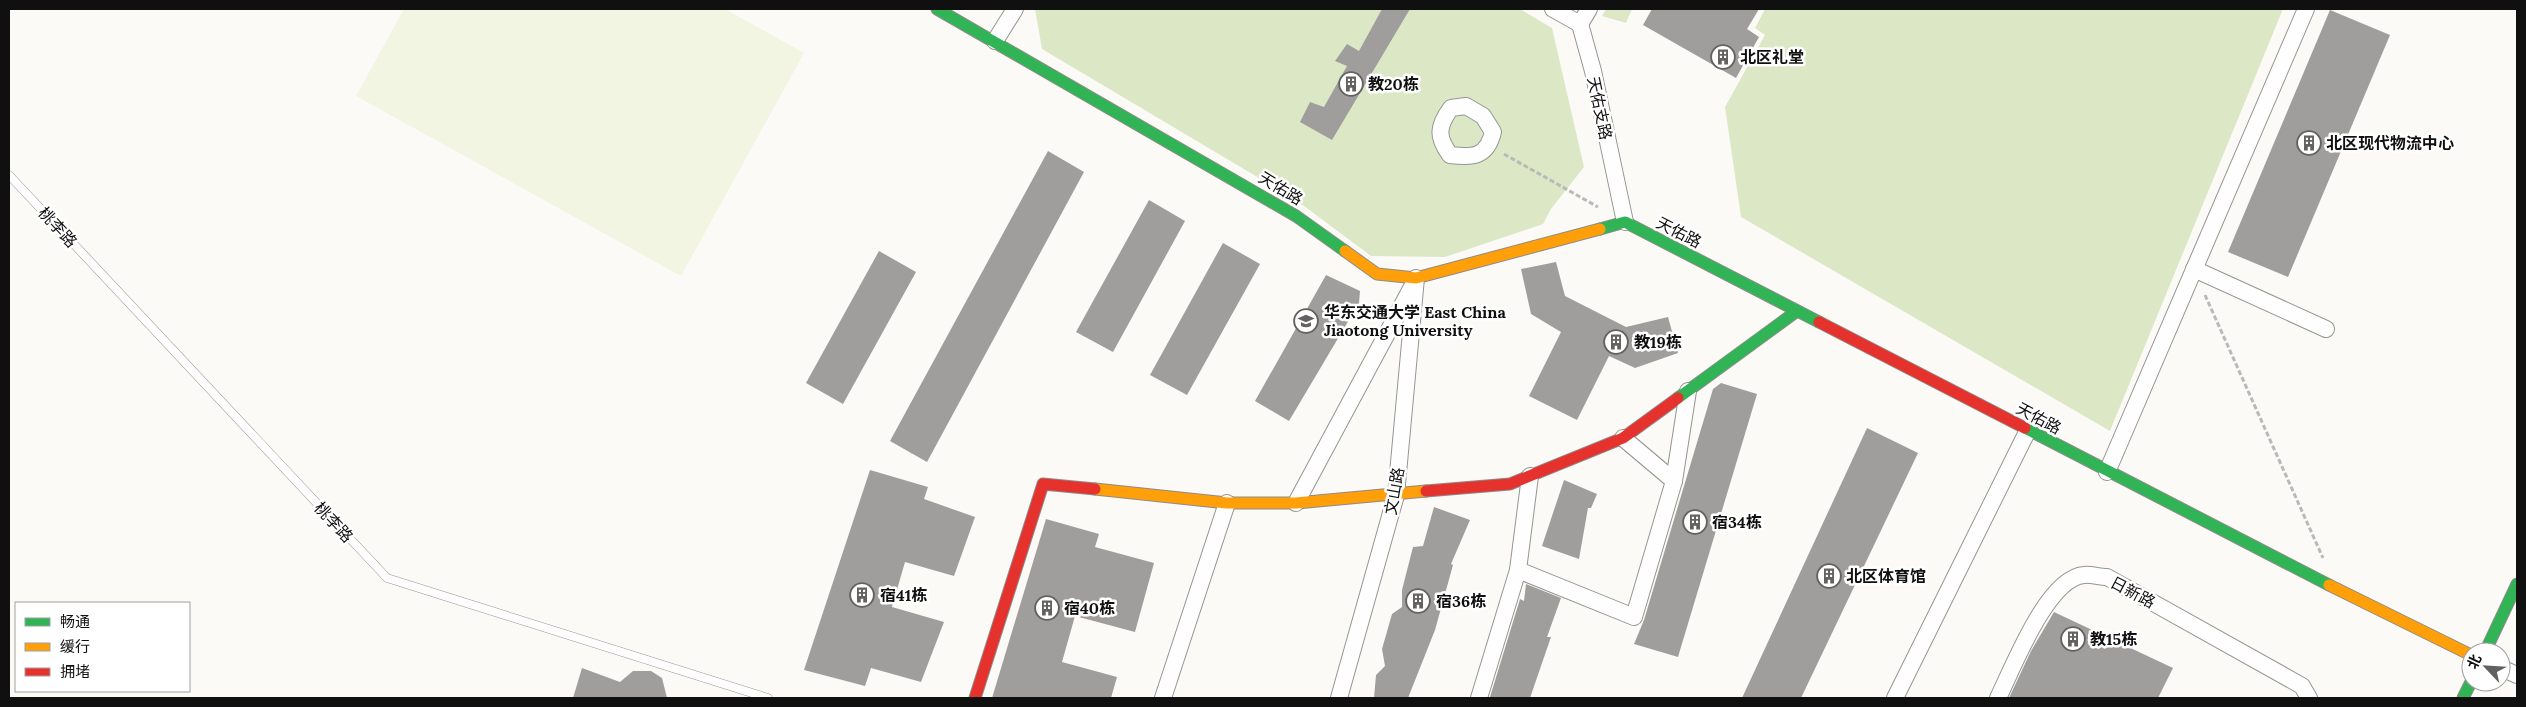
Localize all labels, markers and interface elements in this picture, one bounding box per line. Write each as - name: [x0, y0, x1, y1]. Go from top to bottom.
- building icon: 北区礼堂: [1710, 44, 1736, 70]
- place label: 北区礼堂: [1740, 47, 1804, 67]
- building icon: 教20栋: [1338, 71, 1364, 97]
- place label: 教20栋: [1368, 74, 1419, 94]
- street label: 天佑支路: [1584, 75, 1616, 141]
- building icon: 北区现代物流中心: [2296, 130, 2322, 156]
- place label: 北区现代物流中心: [2326, 133, 2454, 153]
- street label: 天佑路: [1255, 167, 1307, 209]
- street label: 桃李路: [34, 203, 82, 251]
- street label: 天佑路: [1653, 212, 1705, 252]
- place label: 华东交通大学 East China Jiaotong University: [1324, 302, 1507, 340]
- school or university icon: 华东交通大学 East China Jiaotong University: [1293, 308, 1319, 334]
- building icon: 教19栋: [1603, 329, 1629, 355]
- place label: 教19栋: [1634, 332, 1682, 352]
- street label: 天佑路: [2013, 398, 2065, 438]
- street label: 文山路: [1380, 466, 1408, 516]
- street label: 桃李路: [310, 498, 358, 546]
- building icon: 宿34栋: [1682, 509, 1708, 535]
- place label: 宿34栋: [1712, 512, 1762, 532]
- building icon: 北区体育馆: [1816, 563, 1842, 589]
- place label: 北区体育馆: [1846, 566, 1926, 586]
- street label: 日新路: [2107, 572, 2159, 612]
- building icon: 宿41栋: [849, 582, 875, 608]
- place label: 宿41栋: [880, 585, 927, 605]
- building icon: 宿36栋: [1405, 588, 1431, 614]
- place label: 宿36栋: [1436, 591, 1486, 611]
- building icon: 宿40栋: [1034, 595, 1060, 621]
- place label: 宿40栋: [1064, 598, 1115, 618]
- legend: [15, 602, 190, 692]
- text: 畅通: [60, 612, 90, 631]
- building icon: 教15栋: [2060, 626, 2086, 652]
- place label: 教15栋: [2090, 629, 2137, 649]
- text: 缓行: [60, 637, 90, 656]
- north arrow: [2461, 642, 2511, 692]
- text: 北: [2463, 651, 2485, 672]
- text: 拥堵: [60, 662, 90, 681]

